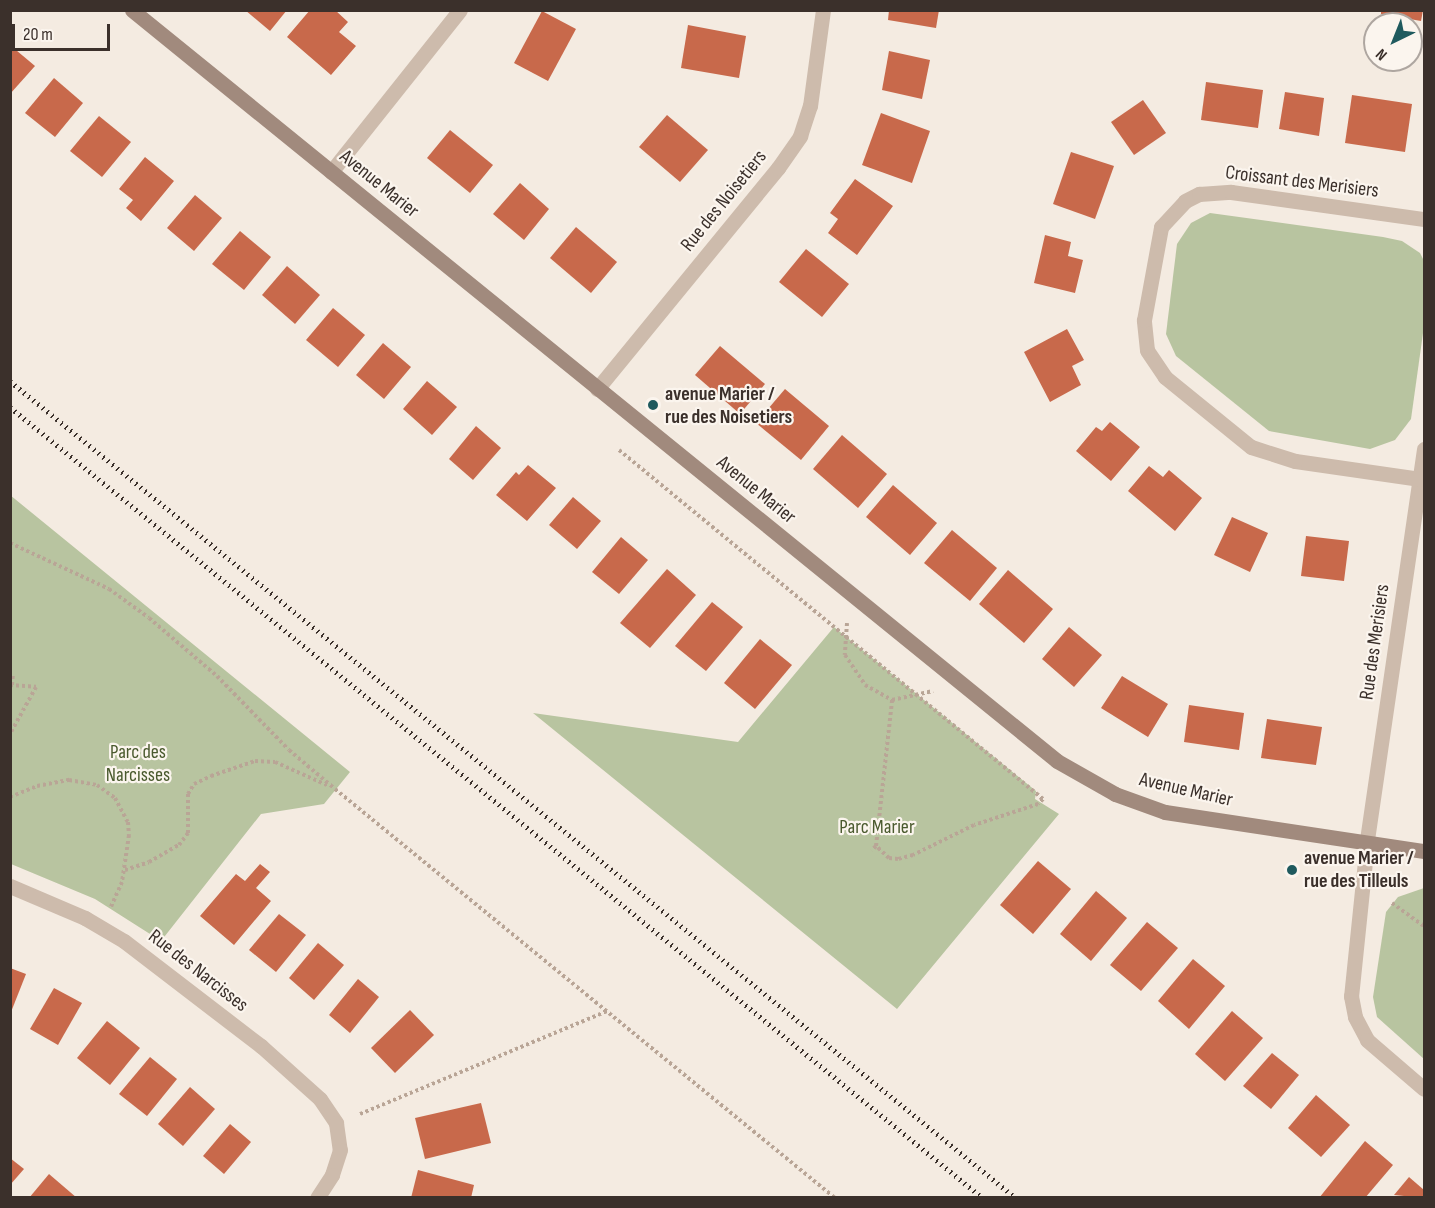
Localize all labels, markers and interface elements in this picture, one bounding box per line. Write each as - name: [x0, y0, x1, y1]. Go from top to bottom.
- scale bar: [15, 12, 112, 50]
- north arrow: [1363, 12, 1423, 72]
- text: 20 m: [23, 24, 53, 45]
- text: N: [1372, 44, 1391, 64]
- street label: Avenue Marier: [335, 145, 423, 223]
- street label: Rue des Noisetiers: [676, 145, 772, 257]
- street label: Croissant des Merisiers: [1224, 161, 1380, 203]
- place label: avenue Marier / rue des Noisetiers: [665, 382, 792, 429]
- marker: avenue Marier / rue des Noisetiers: [646, 398, 660, 412]
- street label: Avenue Marier: [712, 451, 800, 529]
- street label: Rue des Merisiers: [1355, 583, 1395, 701]
- park label: Parc des Narcisses: [106, 741, 170, 788]
- street label: Avenue Marier: [1137, 768, 1235, 812]
- park label: Parc Marier: [839, 815, 915, 839]
- place label: avenue Marier / rue des Tilleuls: [1304, 846, 1414, 893]
- marker: avenue Marier / rue des Tilleuls: [1285, 863, 1299, 877]
- street label: Rue des Narcisses: [143, 925, 253, 1017]

